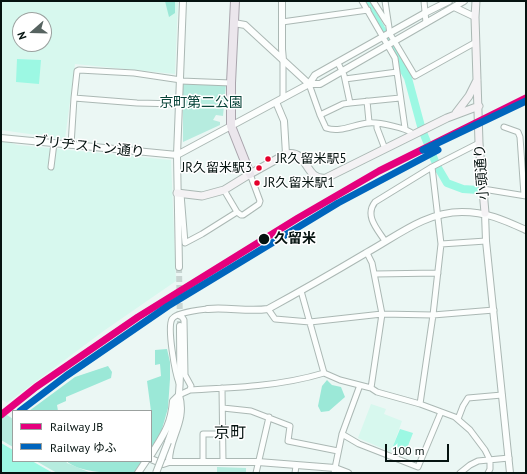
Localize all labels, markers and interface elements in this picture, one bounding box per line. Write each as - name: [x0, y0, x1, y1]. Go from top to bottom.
- north arrow: [12, 12, 52, 52]
- text: N: [14, 30, 29, 42]
- park label: 京町第二公園: [159, 95, 243, 111]
- street label: ブリヂストン通り: [32, 133, 146, 161]
- street label: 小頭通り: [472, 143, 492, 201]
- place label: JR久留米駅5: [276, 151, 347, 167]
- marker: JR久留米駅5: [263, 154, 273, 164]
- place label: JR久留米駅3: [181, 160, 252, 176]
- marker: JR久留米駅3: [254, 163, 264, 173]
- place label: JR久留米駅1: [264, 175, 335, 191]
- marker: JR久留米駅1: [252, 178, 262, 188]
- place label: 久留米: [274, 231, 316, 247]
- marker: 久留米: [257, 232, 271, 246]
- legend: [12, 410, 152, 462]
- text: Railway JB: [50, 419, 103, 434]
- district label: 京町: [214, 423, 246, 443]
- scale bar: [387, 436, 451, 462]
- text: Railway ゆふ: [50, 440, 117, 455]
- text: 100 m: [392, 443, 425, 458]

